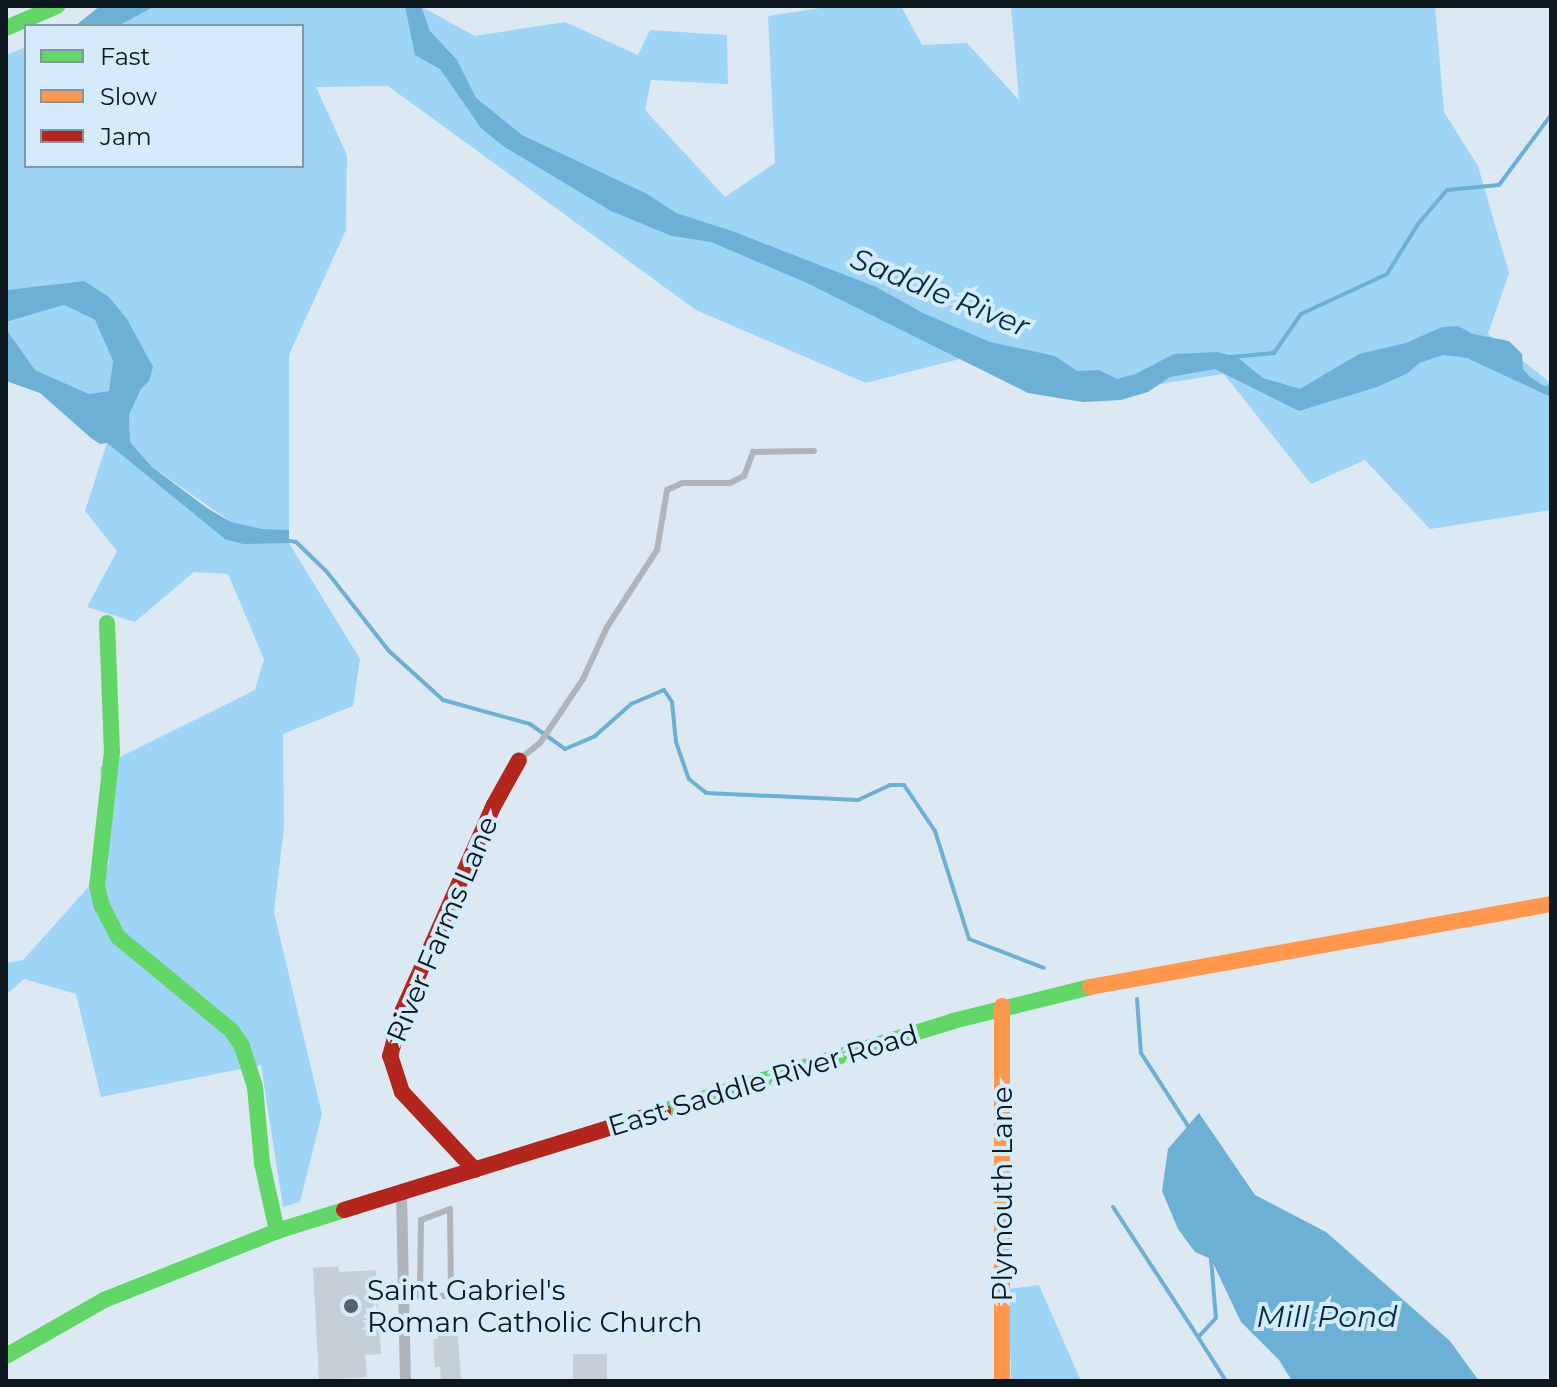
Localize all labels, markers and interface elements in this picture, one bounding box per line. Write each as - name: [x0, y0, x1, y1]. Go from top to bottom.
- legend: [24, 24, 304, 168]
- text: Fast: [100, 42, 150, 71]
- text: Slow: [100, 82, 157, 111]
- text: Jam: [100, 122, 152, 151]
- water label: Saddle River: [846, 241, 1034, 345]
- street label: River Farms Lane: [379, 811, 505, 1047]
- street label: East Saddle River Road: [604, 1017, 922, 1143]
- street label: Plymouth Lane: [985, 1086, 1019, 1302]
- place label: Saint Gabriel's Roman Catholic Church: [367, 1273, 702, 1339]
- marker: Saint Gabriel's Roman Catholic Church: [342, 1297, 360, 1315]
- water label: Mill Pond: [1256, 1299, 1398, 1335]

